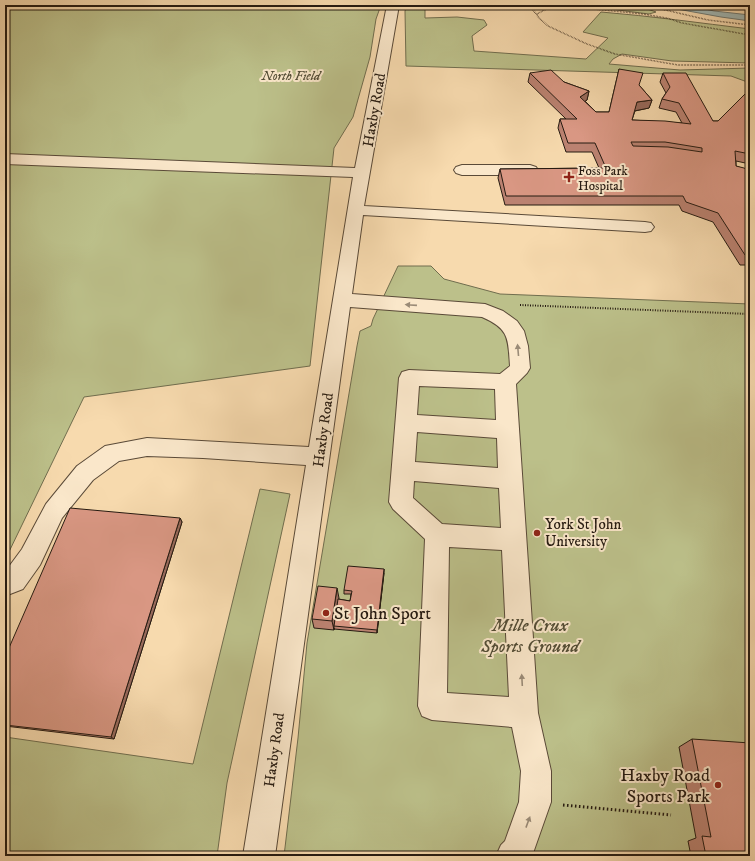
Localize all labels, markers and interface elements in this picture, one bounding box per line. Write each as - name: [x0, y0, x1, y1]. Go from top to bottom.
- park label: North Field: [261, 68, 322, 84]
- street label: Haxby Road: [359, 71, 390, 149]
- place label: Foss Park Hospital: [578, 163, 628, 194]
- marker: Foss Park Hospital: [563, 171, 575, 183]
- one-way arrow: [405, 302, 417, 309]
- one-way arrow: [515, 344, 522, 356]
- street label: Haxby Road: [309, 391, 338, 468]
- place label: York St John University: [545, 515, 622, 551]
- marker: York St John University: [532, 528, 542, 538]
- place label: St John Sport: [334, 603, 431, 625]
- marker: St John Sport: [321, 608, 331, 618]
- park label: Mille Crux Sports Ground: [480, 615, 581, 658]
- one-way arrow: [519, 674, 526, 686]
- street label: Haxby Road: [260, 711, 289, 788]
- place label: Haxby Road Sports Park: [620, 765, 710, 808]
- marker: Haxby Road Sports Park: [713, 780, 723, 790]
- one-way arrow: [525, 815, 531, 827]

